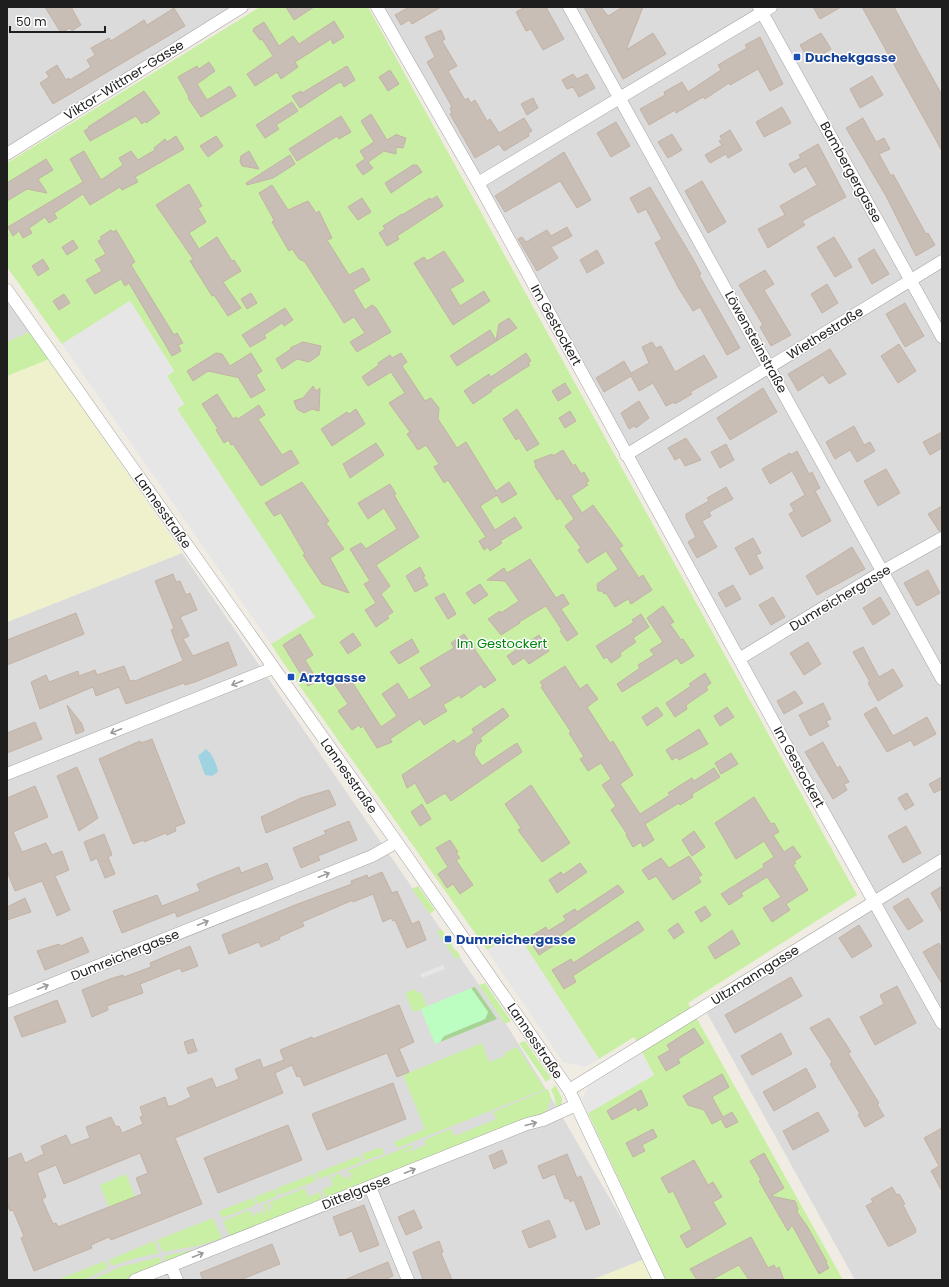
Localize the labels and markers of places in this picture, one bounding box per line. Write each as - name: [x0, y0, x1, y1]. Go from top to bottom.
- place label: Duchekgasse: [805, 48, 896, 67]
- marker: Duchekgasse: [792, 52, 802, 62]
- place label: Arztgasse: [299, 668, 366, 687]
- marker: Arztgasse: [286, 672, 296, 682]
- place label: Dumreichergasse: [456, 930, 576, 949]
- marker: Dumreichergasse: [443, 934, 453, 944]

